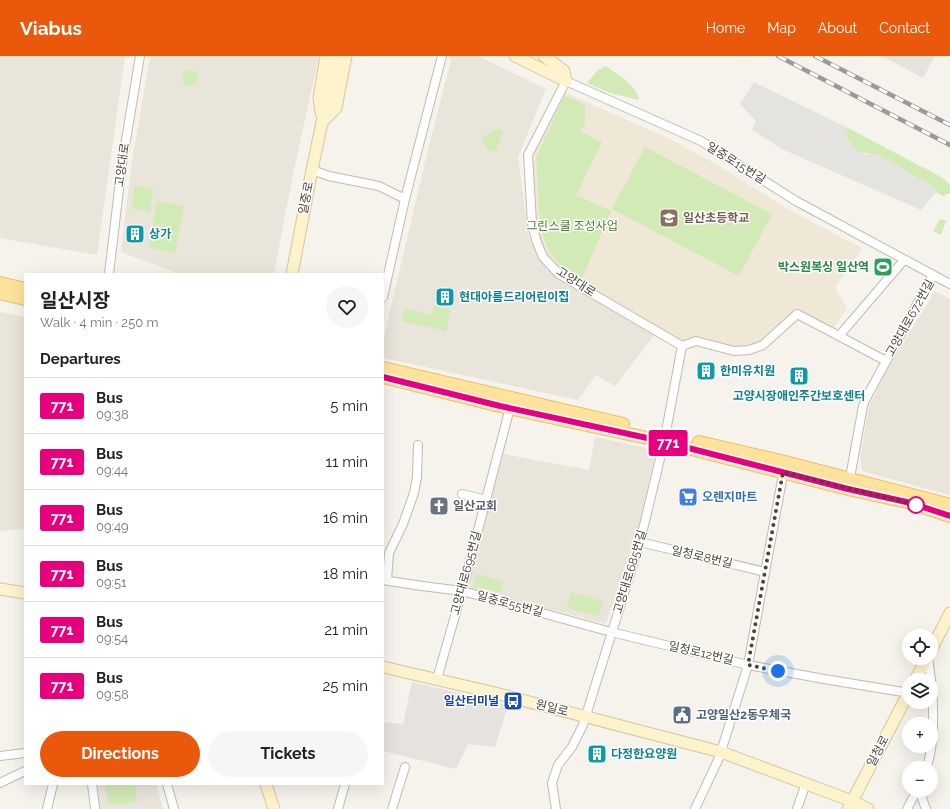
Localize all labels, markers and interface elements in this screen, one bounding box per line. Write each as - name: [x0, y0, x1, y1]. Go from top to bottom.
- text: Viabus: [20, 17, 82, 39]
- text: Home: [706, 20, 745, 36]
- text: Map: [767, 20, 796, 36]
- text: About: [818, 20, 857, 36]
- text: Contact: [879, 20, 930, 36]
- street label: 일중로15번길: [704, 139, 768, 187]
- street label: 고양대로: [112, 142, 132, 188]
- street label: 일중로: [296, 180, 316, 216]
- school or university icon: 일산초등학교: [658, 207, 680, 229]
- place label: 일산초등학교: [683, 211, 749, 225]
- park label: 그린스쿨 조성사업: [526, 219, 618, 233]
- building icon: 상가: [124, 223, 146, 245]
- place label: 상가: [149, 227, 171, 241]
- sports icon: 박스원복싱 일산역: [872, 256, 894, 278]
- place label: 박스원복싱 일산역: [778, 260, 869, 274]
- street label: 고양대로: [554, 264, 598, 300]
- street label: 고양대로672번길: [883, 277, 937, 359]
- button: heart: [326, 286, 368, 328]
- building icon: 현대아름드리어린이집: [434, 286, 456, 308]
- text: 일산시장: [40, 289, 110, 311]
- place label: 현대아름드리어린이집: [459, 290, 569, 304]
- text: Walk · 4 min · 250 m: [40, 315, 158, 330]
- text: Departures: [40, 350, 121, 368]
- building icon: 한미유치원: [695, 360, 717, 382]
- place label: 한미유치원: [720, 364, 775, 378]
- building icon: 고양시장애인주간보호센터: [788, 365, 810, 387]
- text: Bus: [96, 389, 123, 407]
- place label: 고양시장애인주간보호센터: [733, 389, 865, 403]
- text: 5 min: [330, 397, 368, 415]
- text: 771: [51, 398, 73, 414]
- text: 09:38: [96, 407, 129, 422]
- line badge: 771: [645, 430, 691, 456]
- text: 771: [657, 435, 679, 451]
- text: Bus: [96, 445, 123, 463]
- text: 11 min: [326, 453, 368, 471]
- text: 771: [51, 454, 73, 470]
- text: 09:44: [96, 463, 128, 478]
- supermarket icon: 오렌지마트: [677, 486, 699, 508]
- place label: 오렌지마트: [702, 490, 757, 504]
- church icon: 일산교회: [428, 495, 450, 517]
- unlabelled marker: [907, 496, 925, 514]
- place label: 일산교회: [453, 499, 497, 513]
- text: Bus: [96, 501, 123, 519]
- text: 16 min: [323, 509, 368, 527]
- text: 771: [51, 510, 73, 526]
- text: 09:49: [96, 519, 129, 534]
- street label: 고양대로685번길: [611, 528, 649, 616]
- street label: 고양대로695번길: [448, 529, 484, 617]
- street label: 일청로8번길: [670, 543, 734, 571]
- text: Bus: [96, 557, 123, 575]
- text: 18 min: [323, 565, 368, 583]
- text: 771: [51, 566, 73, 582]
- text: 09:51: [96, 575, 127, 590]
- street label: 일중로55번길: [475, 588, 545, 620]
- text: Bus: [96, 613, 123, 631]
- text: 21 min: [324, 621, 368, 639]
- text: 771: [51, 622, 73, 638]
- map controls: [902, 629, 938, 797]
- button: locate: [902, 629, 938, 665]
- text: 09:54: [96, 631, 128, 646]
- street label: 일청로12번길: [667, 639, 735, 667]
- your location: [768, 661, 788, 681]
- text: Bus: [96, 669, 123, 687]
- button: layers: [902, 673, 938, 709]
- text: 25 min: [322, 677, 368, 695]
- text: 771: [51, 678, 73, 694]
- text: 09:58: [96, 687, 129, 702]
- bus stop icon: 일산터미널: [502, 690, 524, 712]
- place label: 일산터미널: [444, 694, 499, 708]
- street label: 원일로: [534, 697, 570, 719]
- public building icon: 고양일산2동우체국: [671, 704, 693, 726]
- place label: 고양일산2동우체국: [696, 708, 791, 722]
- button: +: [902, 717, 938, 753]
- button: Directions: [40, 731, 200, 777]
- button: Tickets: [208, 731, 368, 777]
- street label: 일청로: [864, 733, 892, 769]
- building icon: 다정한요양원: [586, 743, 608, 765]
- place label: 다정한요양원: [611, 747, 677, 761]
- button: −: [902, 761, 938, 797]

